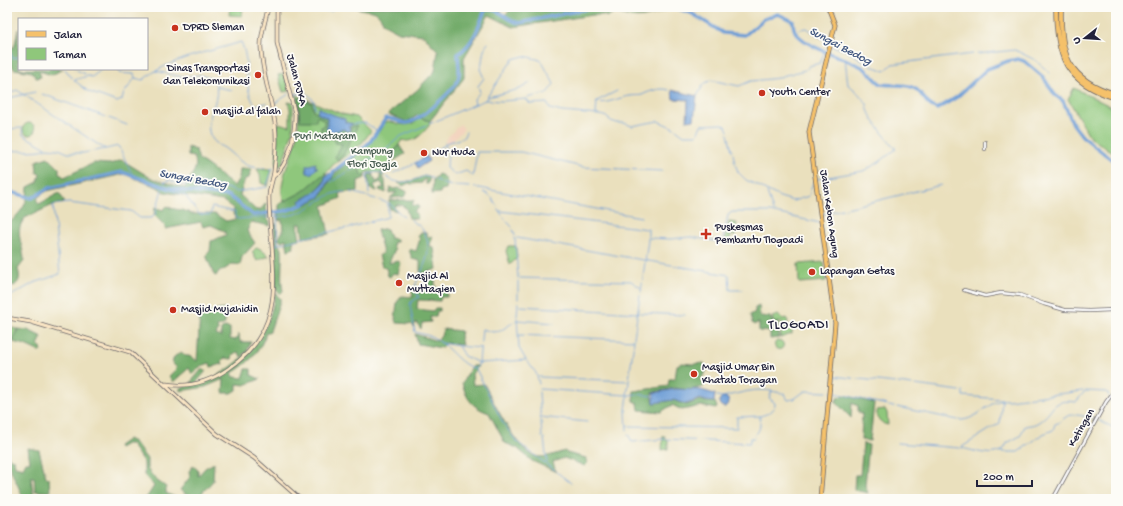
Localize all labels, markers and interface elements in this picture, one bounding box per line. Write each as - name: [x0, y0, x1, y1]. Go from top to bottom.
- legend: [18, 18, 148, 70]
- north arrow: [1065, 18, 1105, 58]
- place label: DPRD Sleman: [182, 22, 245, 34]
- marker: DPRD Sleman: [170, 23, 180, 33]
- water label: Sungai Bedog: [807, 25, 874, 70]
- text: Jalan: [54, 29, 82, 43]
- text: U: [1070, 35, 1084, 45]
- text: Taman: [53, 49, 86, 63]
- street label: Jalan PJKA: [283, 53, 309, 108]
- place label: Dinas Transportasi dan Telekomunikasi: [163, 63, 250, 88]
- marker: Dinas Transportasi dan Telekomunikasi: [253, 70, 263, 80]
- place label: Youth Center: [769, 87, 831, 99]
- marker: Youth Center: [757, 88, 767, 98]
- place label: masjid al falah: [213, 105, 281, 118]
- marker: masjid al falah: [200, 107, 210, 117]
- park label: Puri Mataram: [293, 131, 356, 143]
- park label: Kampung Flori Jogja: [346, 146, 398, 171]
- place label: Nur Huda: [432, 147, 476, 159]
- marker: Nur Huda: [419, 148, 429, 158]
- water label: Sungai Bedog: [158, 167, 229, 193]
- street label: Jalan Kebon Agung: [817, 169, 841, 259]
- place label: Puskesmas Pembantu Tlogoadi: [714, 222, 803, 247]
- marker: Puskesmas Pembantu Tlogoadi: [700, 228, 712, 240]
- place label: Lapangan Getas: [820, 266, 895, 278]
- marker: Lapangan Getas: [807, 267, 817, 277]
- place label: Masjid Al Muttaqien: [407, 271, 456, 296]
- marker: Masjid Al Muttaqien: [394, 278, 404, 288]
- place label: Masjid Mujahidin: [181, 304, 259, 316]
- marker: Masjid Mujahidin: [168, 305, 178, 315]
- district label: TLOGOADI: [768, 318, 829, 333]
- place label: Masjid Umar Bin Khatab Toragan: [702, 362, 777, 387]
- marker: Masjid Umar Bin Khatab Toragan: [689, 369, 699, 379]
- street label: Ketingan: [1066, 406, 1098, 449]
- scale bar: [977, 462, 1032, 488]
- text: 200 m: [983, 471, 1014, 485]

